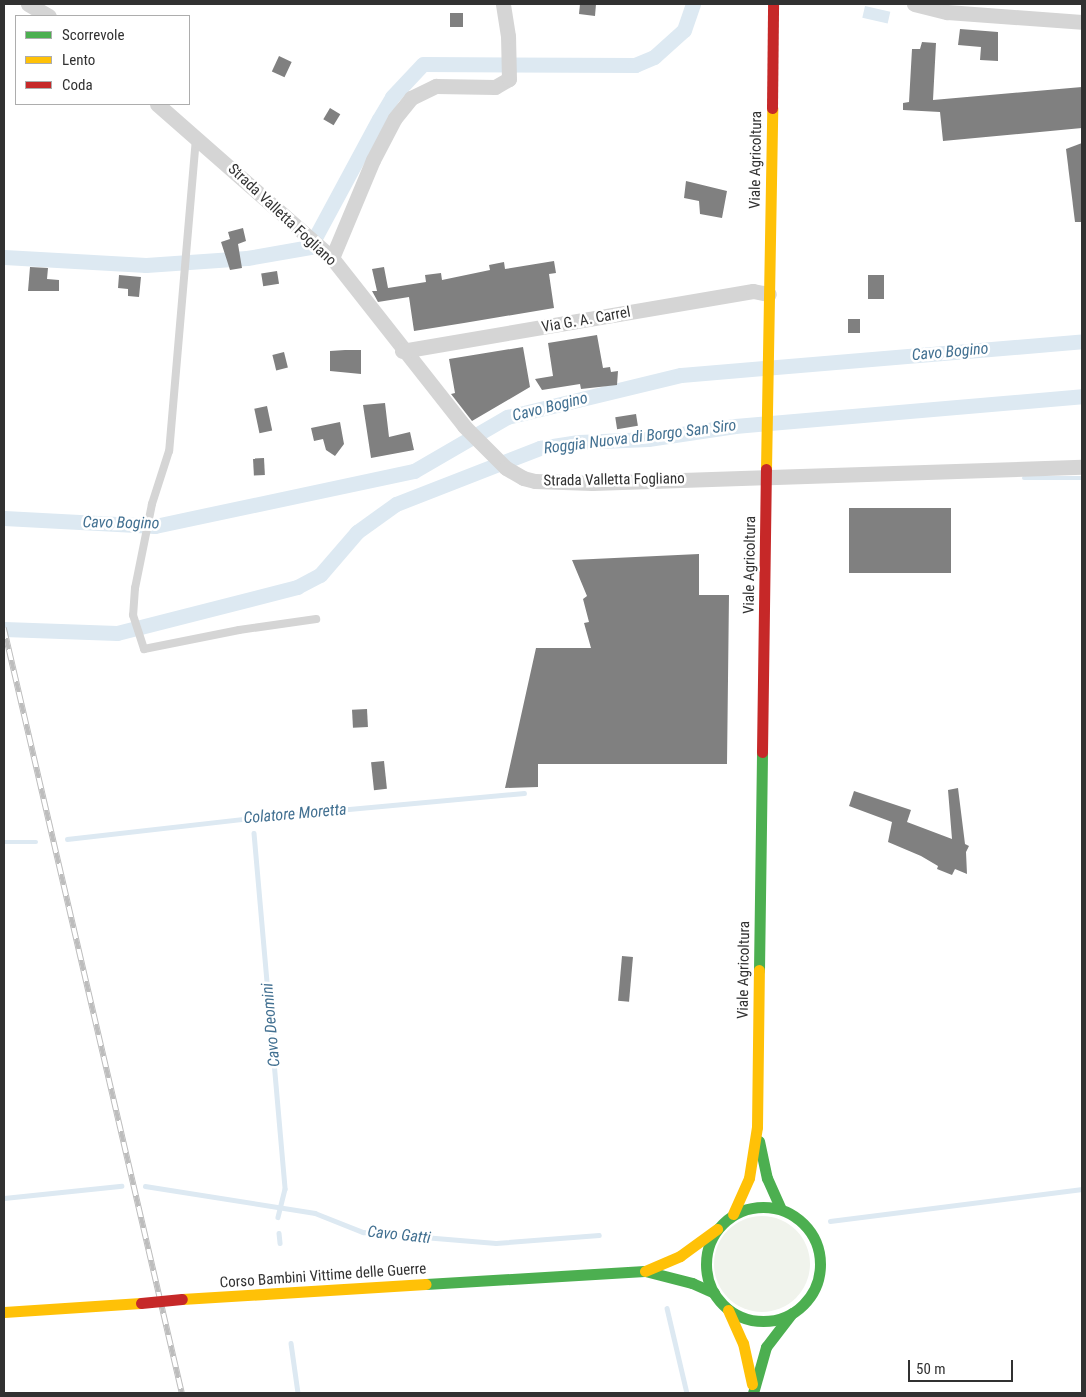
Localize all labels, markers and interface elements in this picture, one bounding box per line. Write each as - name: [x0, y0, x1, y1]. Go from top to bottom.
- legend: [15, 15, 190, 105]
- text: Scorrevole: [62, 26, 124, 44]
- text: Lento: [62, 51, 95, 69]
- text: Coda: [62, 76, 93, 94]
- street label: Viale Agricoltura: [746, 111, 766, 209]
- street label: Strada Valletta Fogliano: [224, 160, 340, 270]
- street label: Via G. A. Carrel: [540, 303, 632, 337]
- water label: Cavo Bogino: [911, 339, 989, 365]
- water label: Cavo Bogino: [510, 388, 590, 426]
- water label: Roggia Nuova di Borgo San Siro: [543, 416, 737, 458]
- street label: Strada Valletta Fogliano: [543, 470, 685, 490]
- water label: Cavo Bogino: [82, 513, 160, 533]
- street label: Viale Agricoltura: [740, 516, 760, 614]
- water label: Colatore Moretta: [243, 800, 347, 828]
- street label: Viale Agricoltura: [734, 921, 754, 1019]
- water label: Cavo Deomini: [258, 982, 284, 1068]
- water label: Cavo Gatti: [366, 1222, 432, 1248]
- street label: Corso Bambini Vittime delle Guerre: [219, 1260, 427, 1292]
- scale bar: [911, 1350, 1016, 1382]
- text: 50 m: [916, 1360, 946, 1378]

